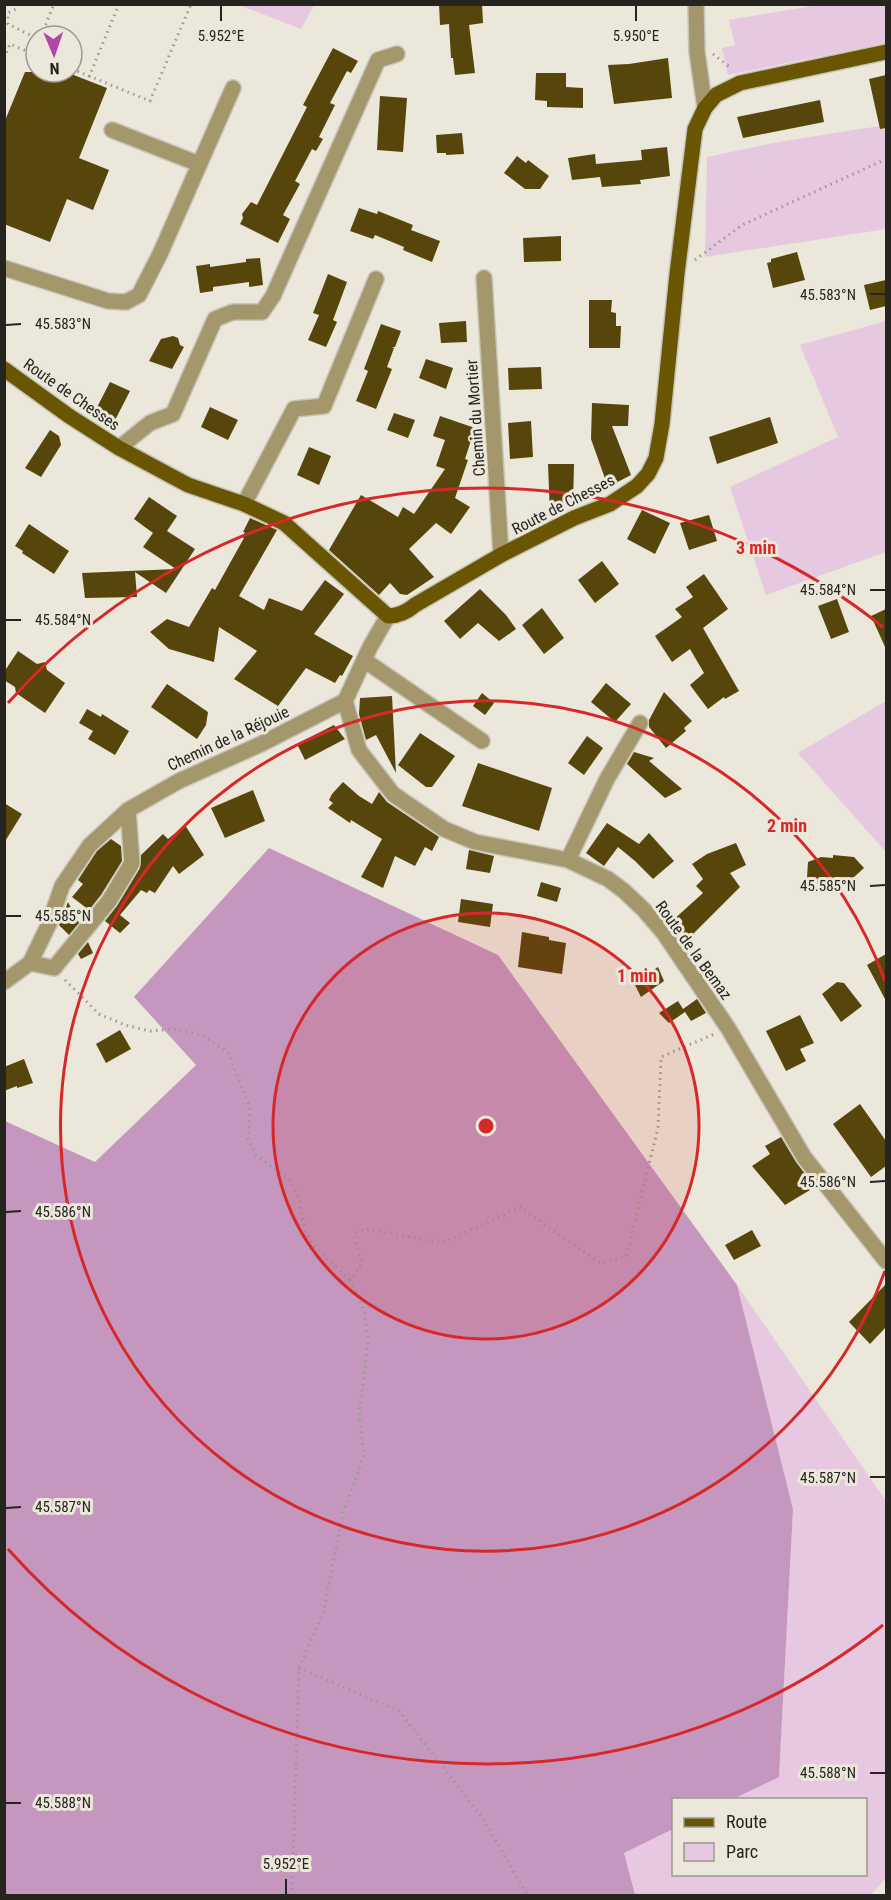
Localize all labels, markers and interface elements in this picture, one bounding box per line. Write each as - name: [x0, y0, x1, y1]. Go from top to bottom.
- north arrow: [24, 24, 84, 84]
- text: 5.952°E: [198, 27, 244, 45]
- text: 5.950°E: [613, 27, 659, 45]
- text: N: [49, 59, 60, 78]
- text: 45.583°N: [800, 286, 856, 304]
- text: 45.583°N: [35, 315, 91, 333]
- street label: Route de Chesses: [20, 354, 123, 435]
- street label: Chemin du Mortier: [462, 359, 489, 477]
- street label: Route de Chesses: [509, 470, 618, 539]
- text: 3 min: [736, 537, 776, 558]
- text: 45.584°N: [800, 581, 856, 599]
- text: 45.584°N: [35, 611, 91, 629]
- street label: Chemin de la Réjouie: [164, 702, 292, 775]
- text: 2 min: [767, 815, 807, 836]
- text: 45.585°N: [800, 877, 856, 895]
- street label: Route de la Bemaz: [651, 897, 736, 1003]
- text: 45.585°N: [35, 907, 91, 925]
- text: 1 min: [617, 965, 657, 986]
- centre of rings: [476, 1116, 496, 1136]
- text: 45.586°N: [800, 1173, 856, 1191]
- text: 45.586°N: [35, 1203, 91, 1221]
- text: 45.587°N: [800, 1469, 856, 1487]
- text: 45.587°N: [35, 1498, 91, 1516]
- text: 45.588°N: [800, 1764, 856, 1782]
- text: 45.588°N: [35, 1794, 91, 1812]
- legend: [672, 1798, 867, 1876]
- text: Route: [726, 1811, 767, 1832]
- text: Parc: [726, 1841, 758, 1862]
- text: 5.952°E: [263, 1855, 309, 1873]

